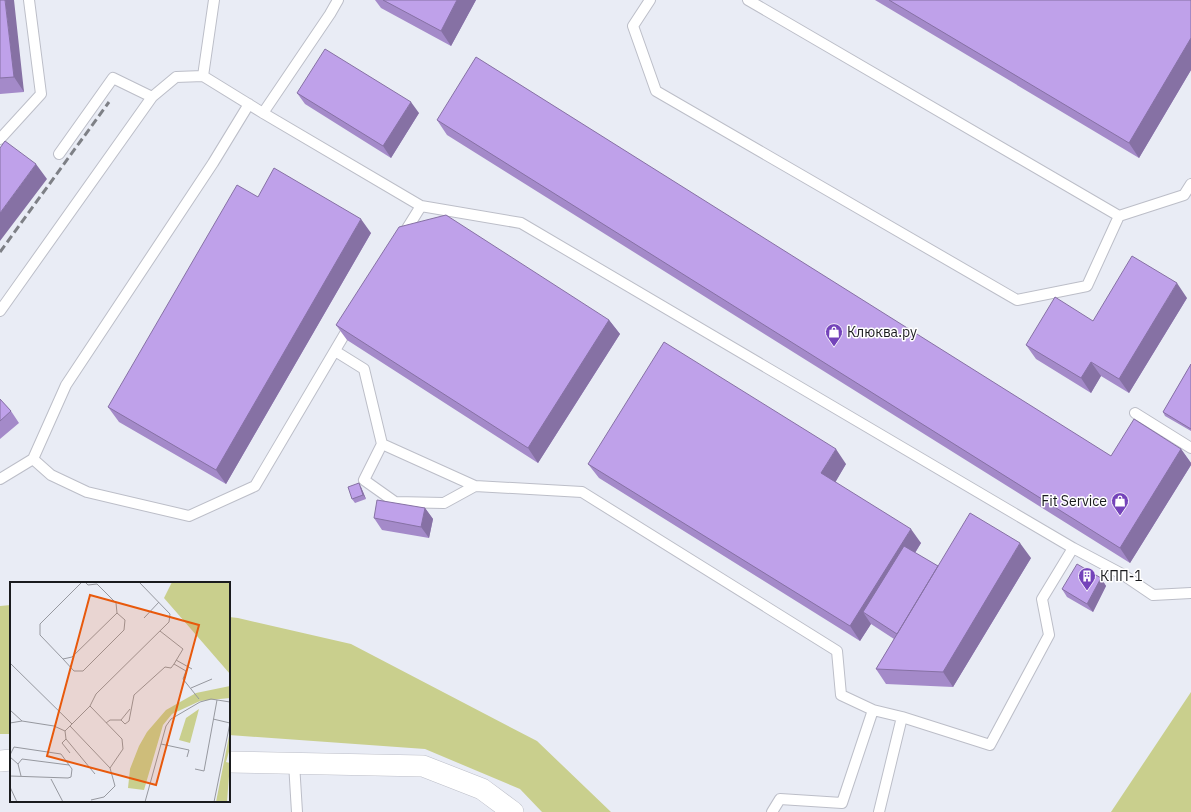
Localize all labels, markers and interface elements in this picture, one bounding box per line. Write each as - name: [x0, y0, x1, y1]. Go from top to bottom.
- shop icon: Клюква.ру: [824, 322, 844, 347]
- place label: Клюква.ру: [847, 323, 917, 341]
- shop icon: Fit Service: [1110, 491, 1130, 516]
- place label: Fit Service: [1041, 492, 1107, 510]
- building icon: КПП-1: [1077, 566, 1097, 591]
- place label: КПП-1: [1100, 567, 1143, 585]
- inset map: [10, 582, 230, 802]

